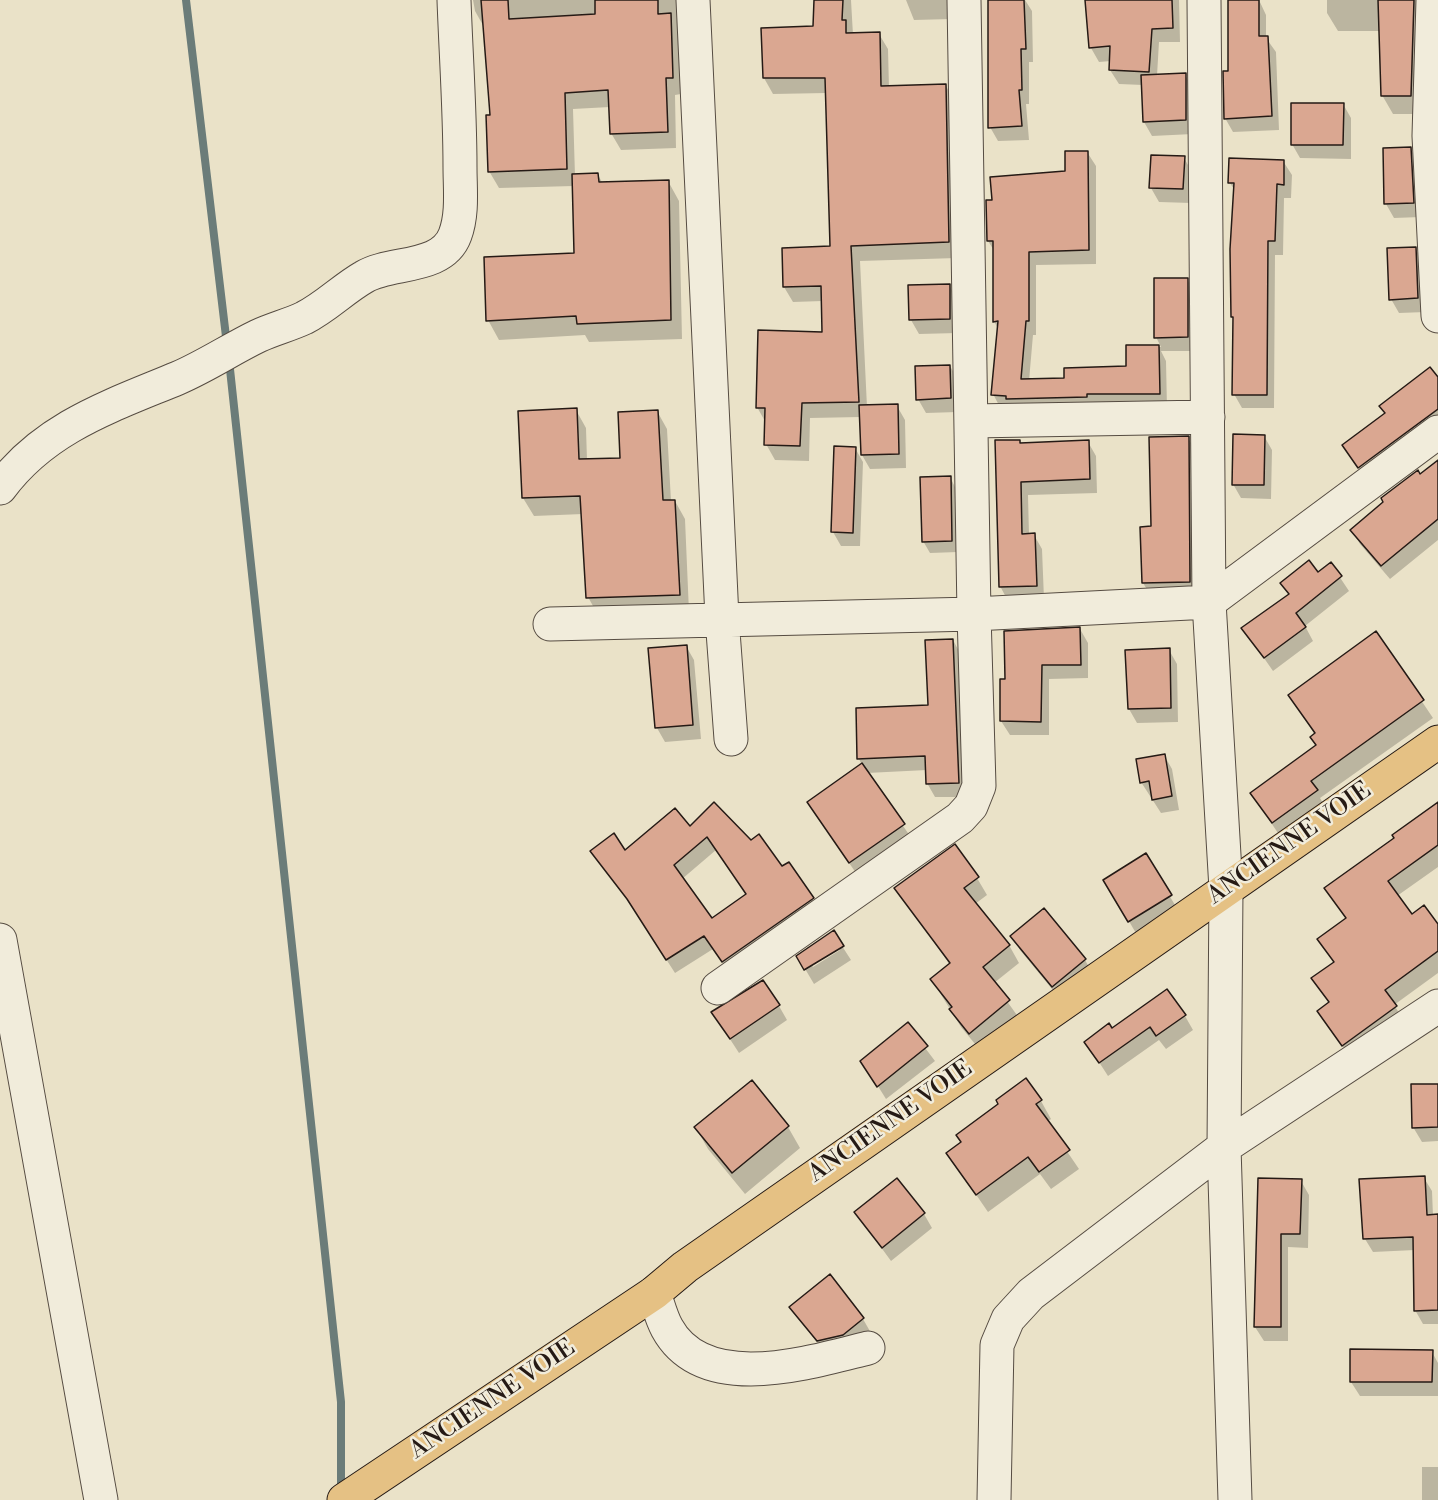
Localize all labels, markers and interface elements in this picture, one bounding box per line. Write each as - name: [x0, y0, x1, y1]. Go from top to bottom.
- street label: ANCIENNE VOIE: [1203, 777, 1377, 911]
- street label: ANCIENNE VOIE: [804, 1055, 978, 1189]
- street label: ANCIENNE VOIE: [405, 1334, 581, 1466]

